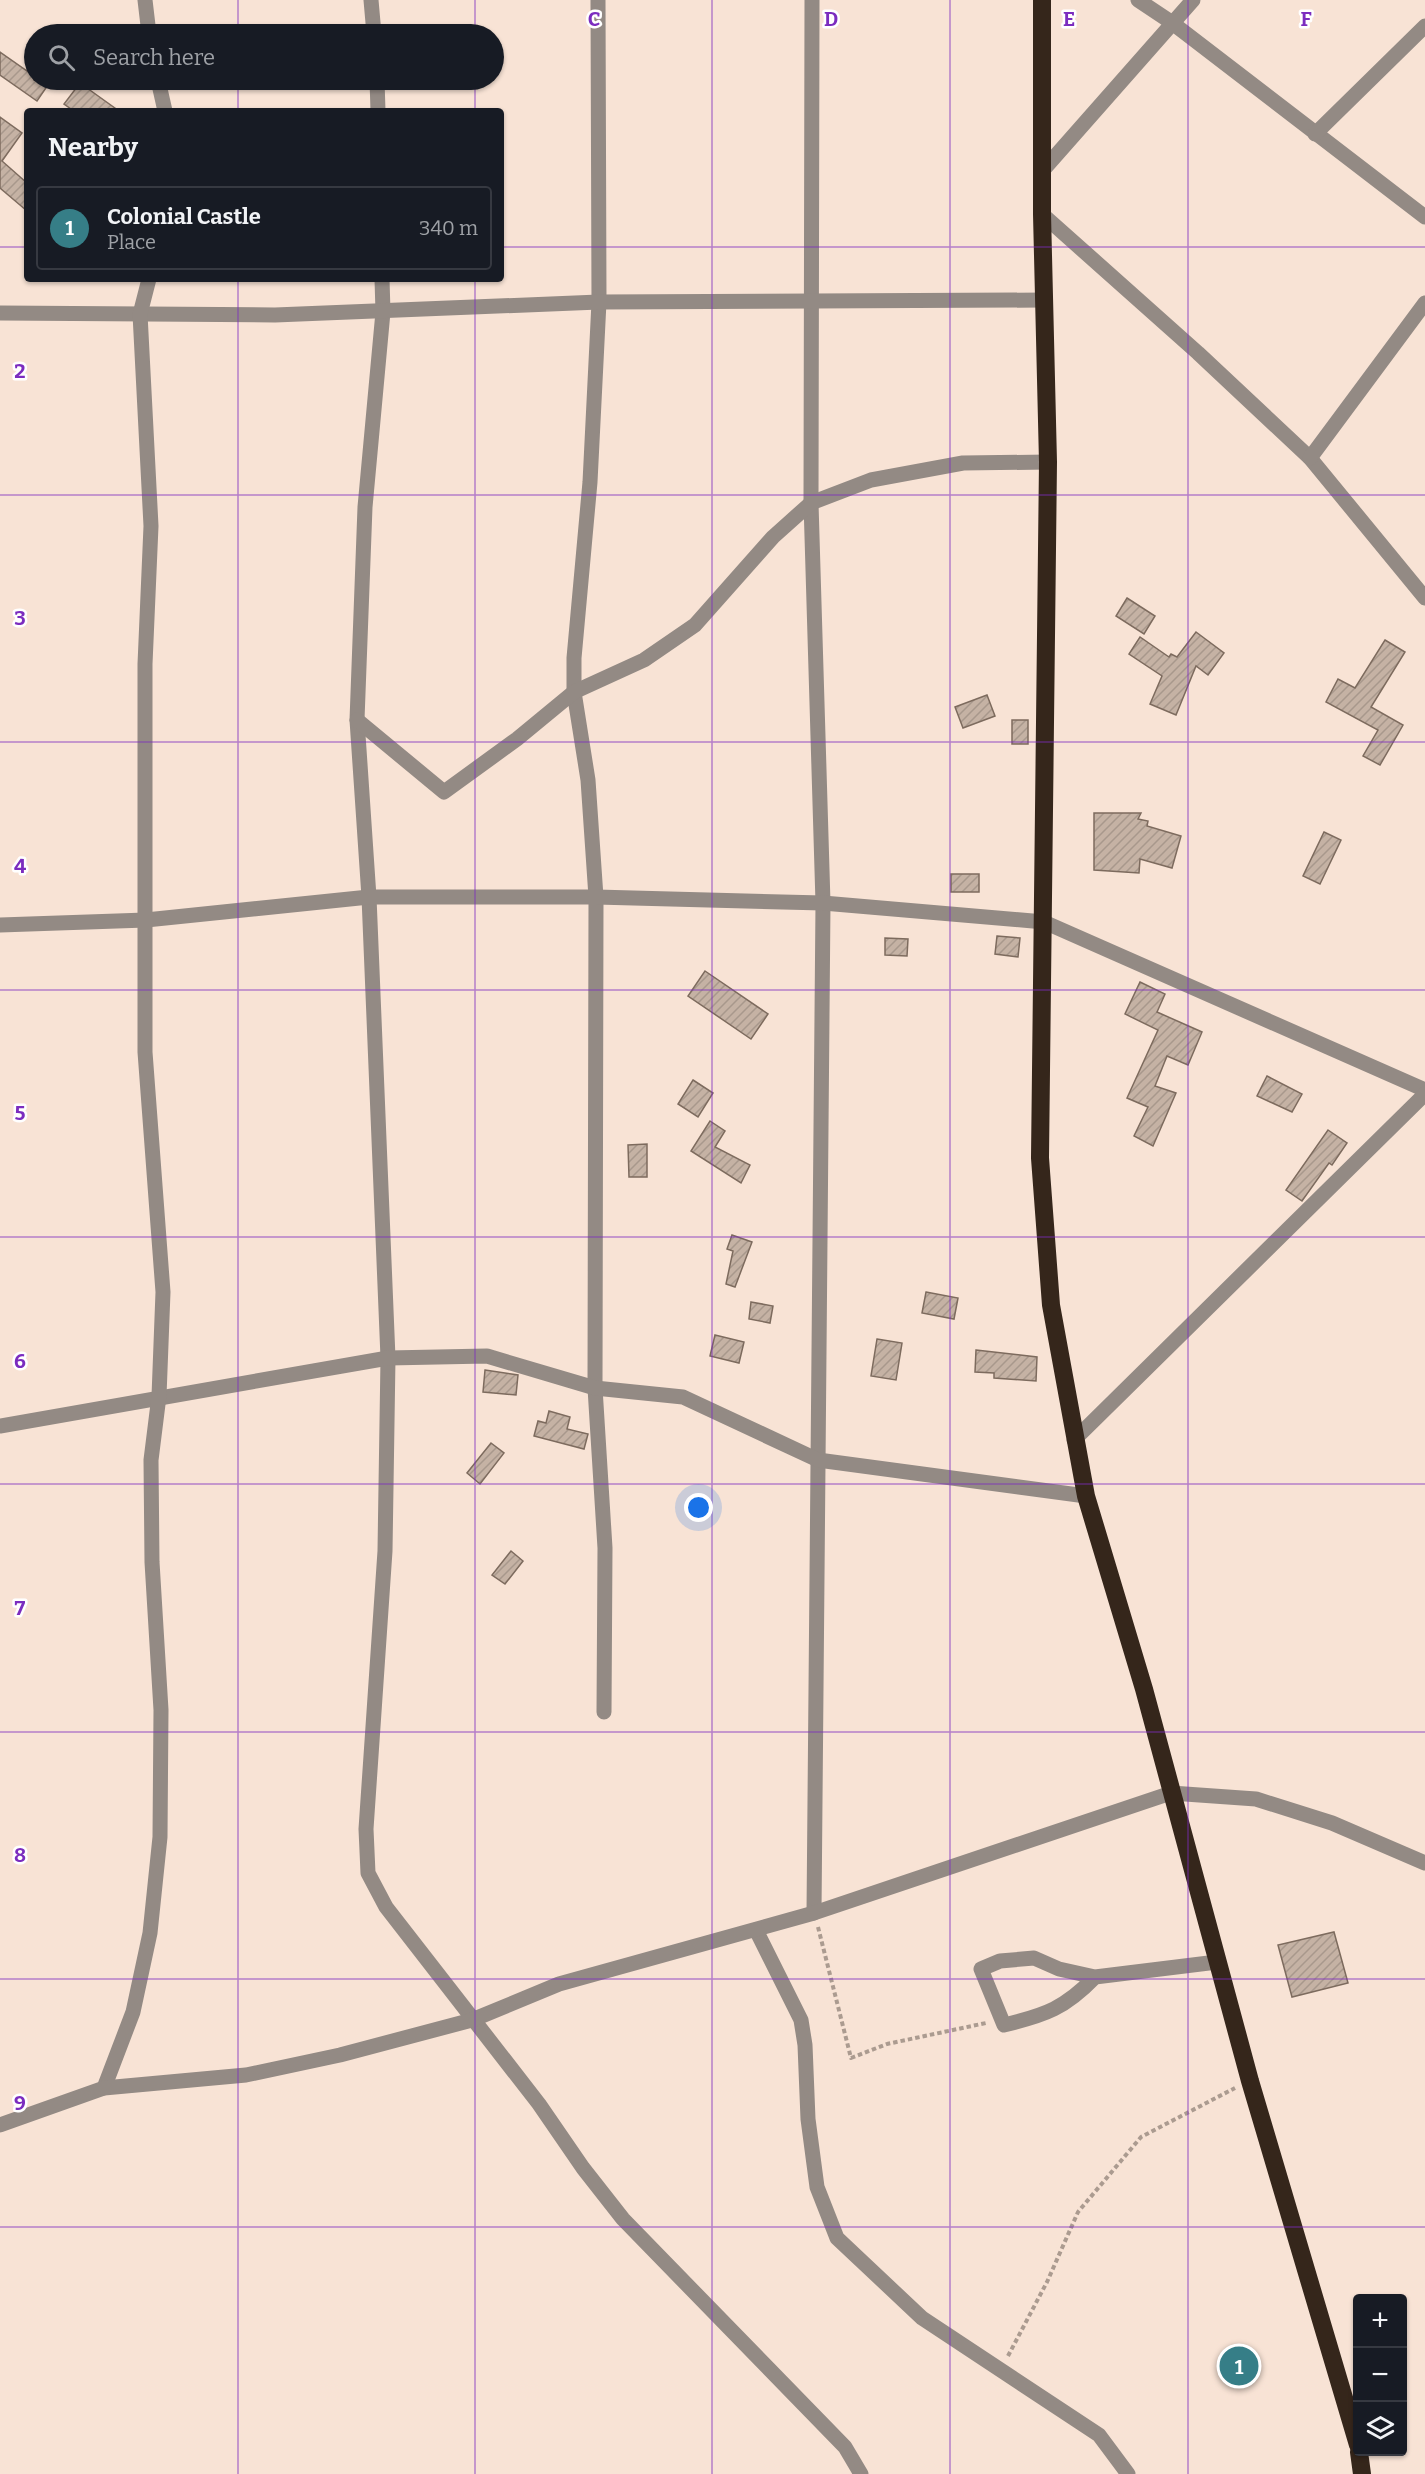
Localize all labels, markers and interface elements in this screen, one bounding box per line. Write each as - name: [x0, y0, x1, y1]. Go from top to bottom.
- text: C: [588, 7, 600, 31]
- text: D: [824, 7, 838, 31]
- text: E: [1063, 7, 1075, 31]
- text: F: [1300, 7, 1312, 31]
- search box: [24, 24, 504, 90]
- icon: search: [45, 41, 78, 74]
- text: Search here: [93, 44, 215, 71]
- text: Nearby: [48, 132, 138, 163]
- text: Colonial Castle: [107, 203, 261, 230]
- text: 1: [65, 216, 74, 240]
- text: 340 m: [419, 216, 478, 240]
- text: Place: [107, 230, 156, 254]
- text: 2: [14, 359, 26, 383]
- text: 3: [14, 606, 26, 630]
- text: 4: [14, 854, 26, 878]
- text: 5: [15, 1101, 26, 1125]
- text: 6: [14, 1349, 26, 1373]
- your location: [684, 1493, 713, 1522]
- text: 7: [15, 1596, 26, 1620]
- text: 8: [14, 1843, 26, 1867]
- text: 9: [14, 2091, 26, 2115]
- map controls: [1353, 2294, 1407, 2456]
- button: +: [1353, 2294, 1407, 2348]
- pin: 1: [1220, 2344, 1258, 2388]
- button: −: [1353, 2348, 1407, 2402]
- button: layers: [1353, 2402, 1407, 2456]

